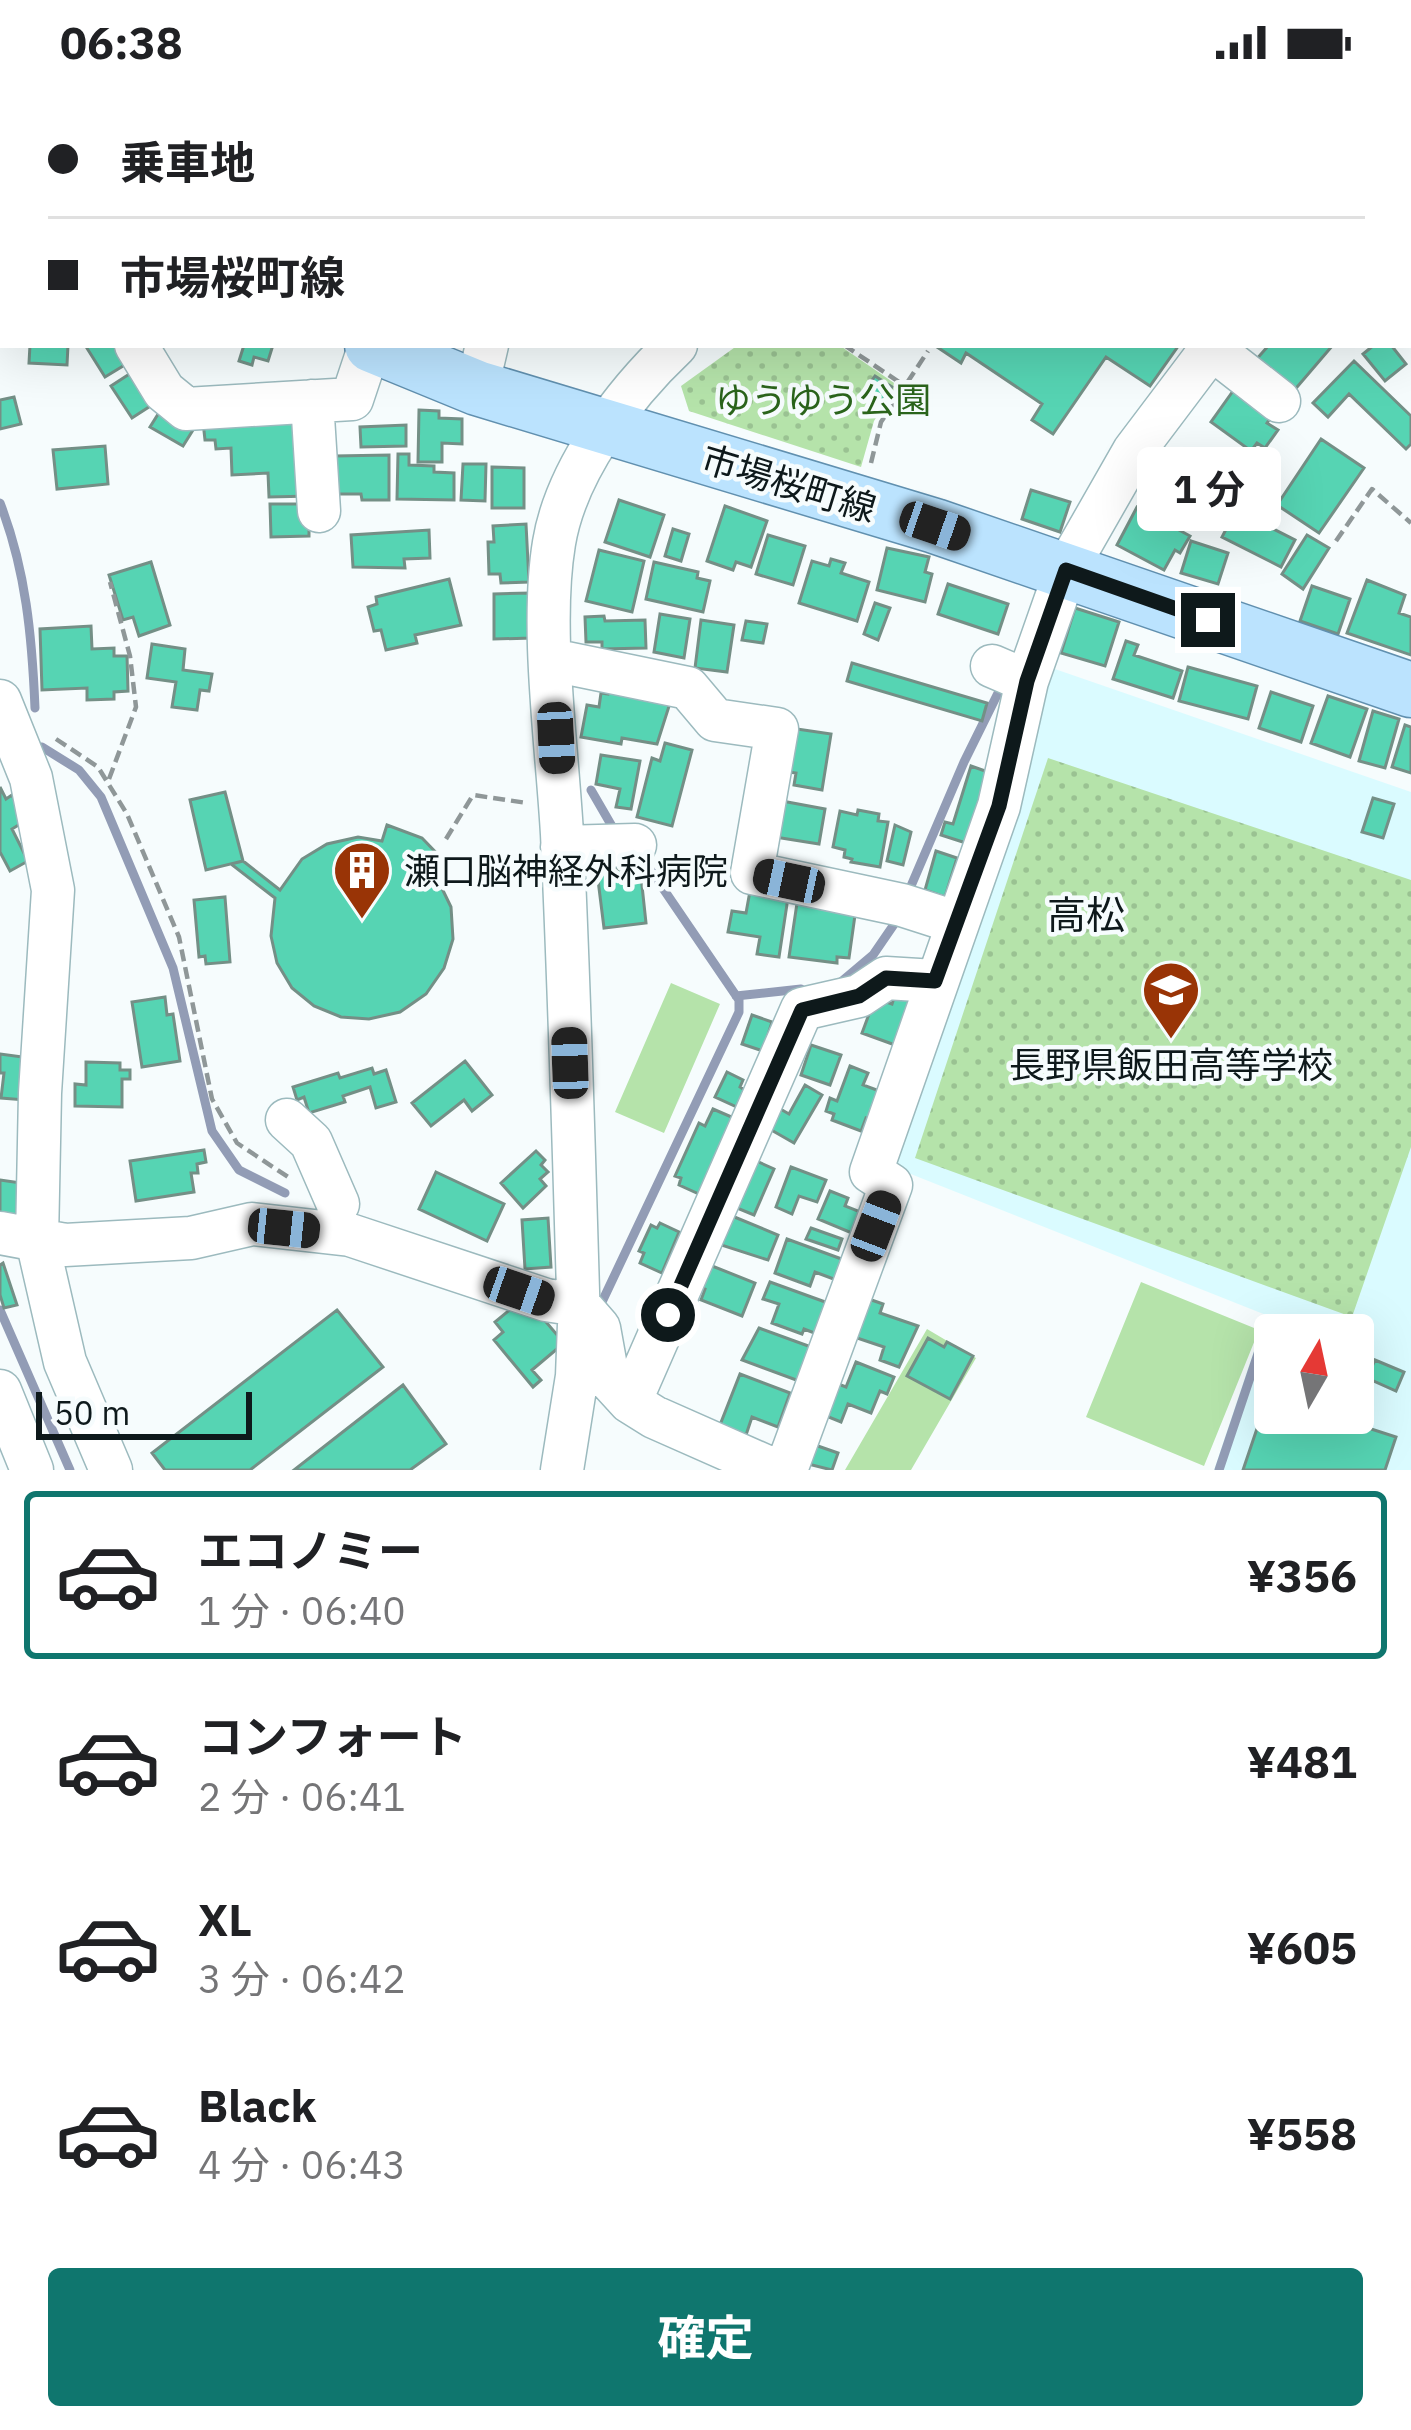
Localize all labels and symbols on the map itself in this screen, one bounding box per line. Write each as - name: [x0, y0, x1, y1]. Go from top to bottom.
- park label: ゆうゆう公園: [715, 376, 931, 423]
- street label: 市場桜町線: [696, 434, 882, 532]
- callout: 1 分: [1136, 446, 1280, 530]
- car: [895, 497, 975, 555]
- route end: [1181, 593, 1235, 647]
- car: [536, 701, 576, 775]
- building icon: 瀬口脳神経外科病院: [331, 839, 393, 921]
- place label: 瀬口脳神経外科病院: [404, 847, 728, 894]
- car: [750, 856, 828, 906]
- district label: 高松: [1047, 889, 1125, 940]
- school or university icon: 長野県飯田高等学校: [1140, 959, 1202, 1041]
- car: [551, 1026, 589, 1100]
- place label: 長野県飯田高等学校: [1009, 1041, 1333, 1088]
- car: [846, 1186, 906, 1266]
- car: [246, 1206, 322, 1250]
- car: [479, 1262, 559, 1320]
- route start: [641, 1288, 695, 1342]
- north arrow: [1254, 1314, 1374, 1434]
- scale bar: [36, 1386, 252, 1439]

